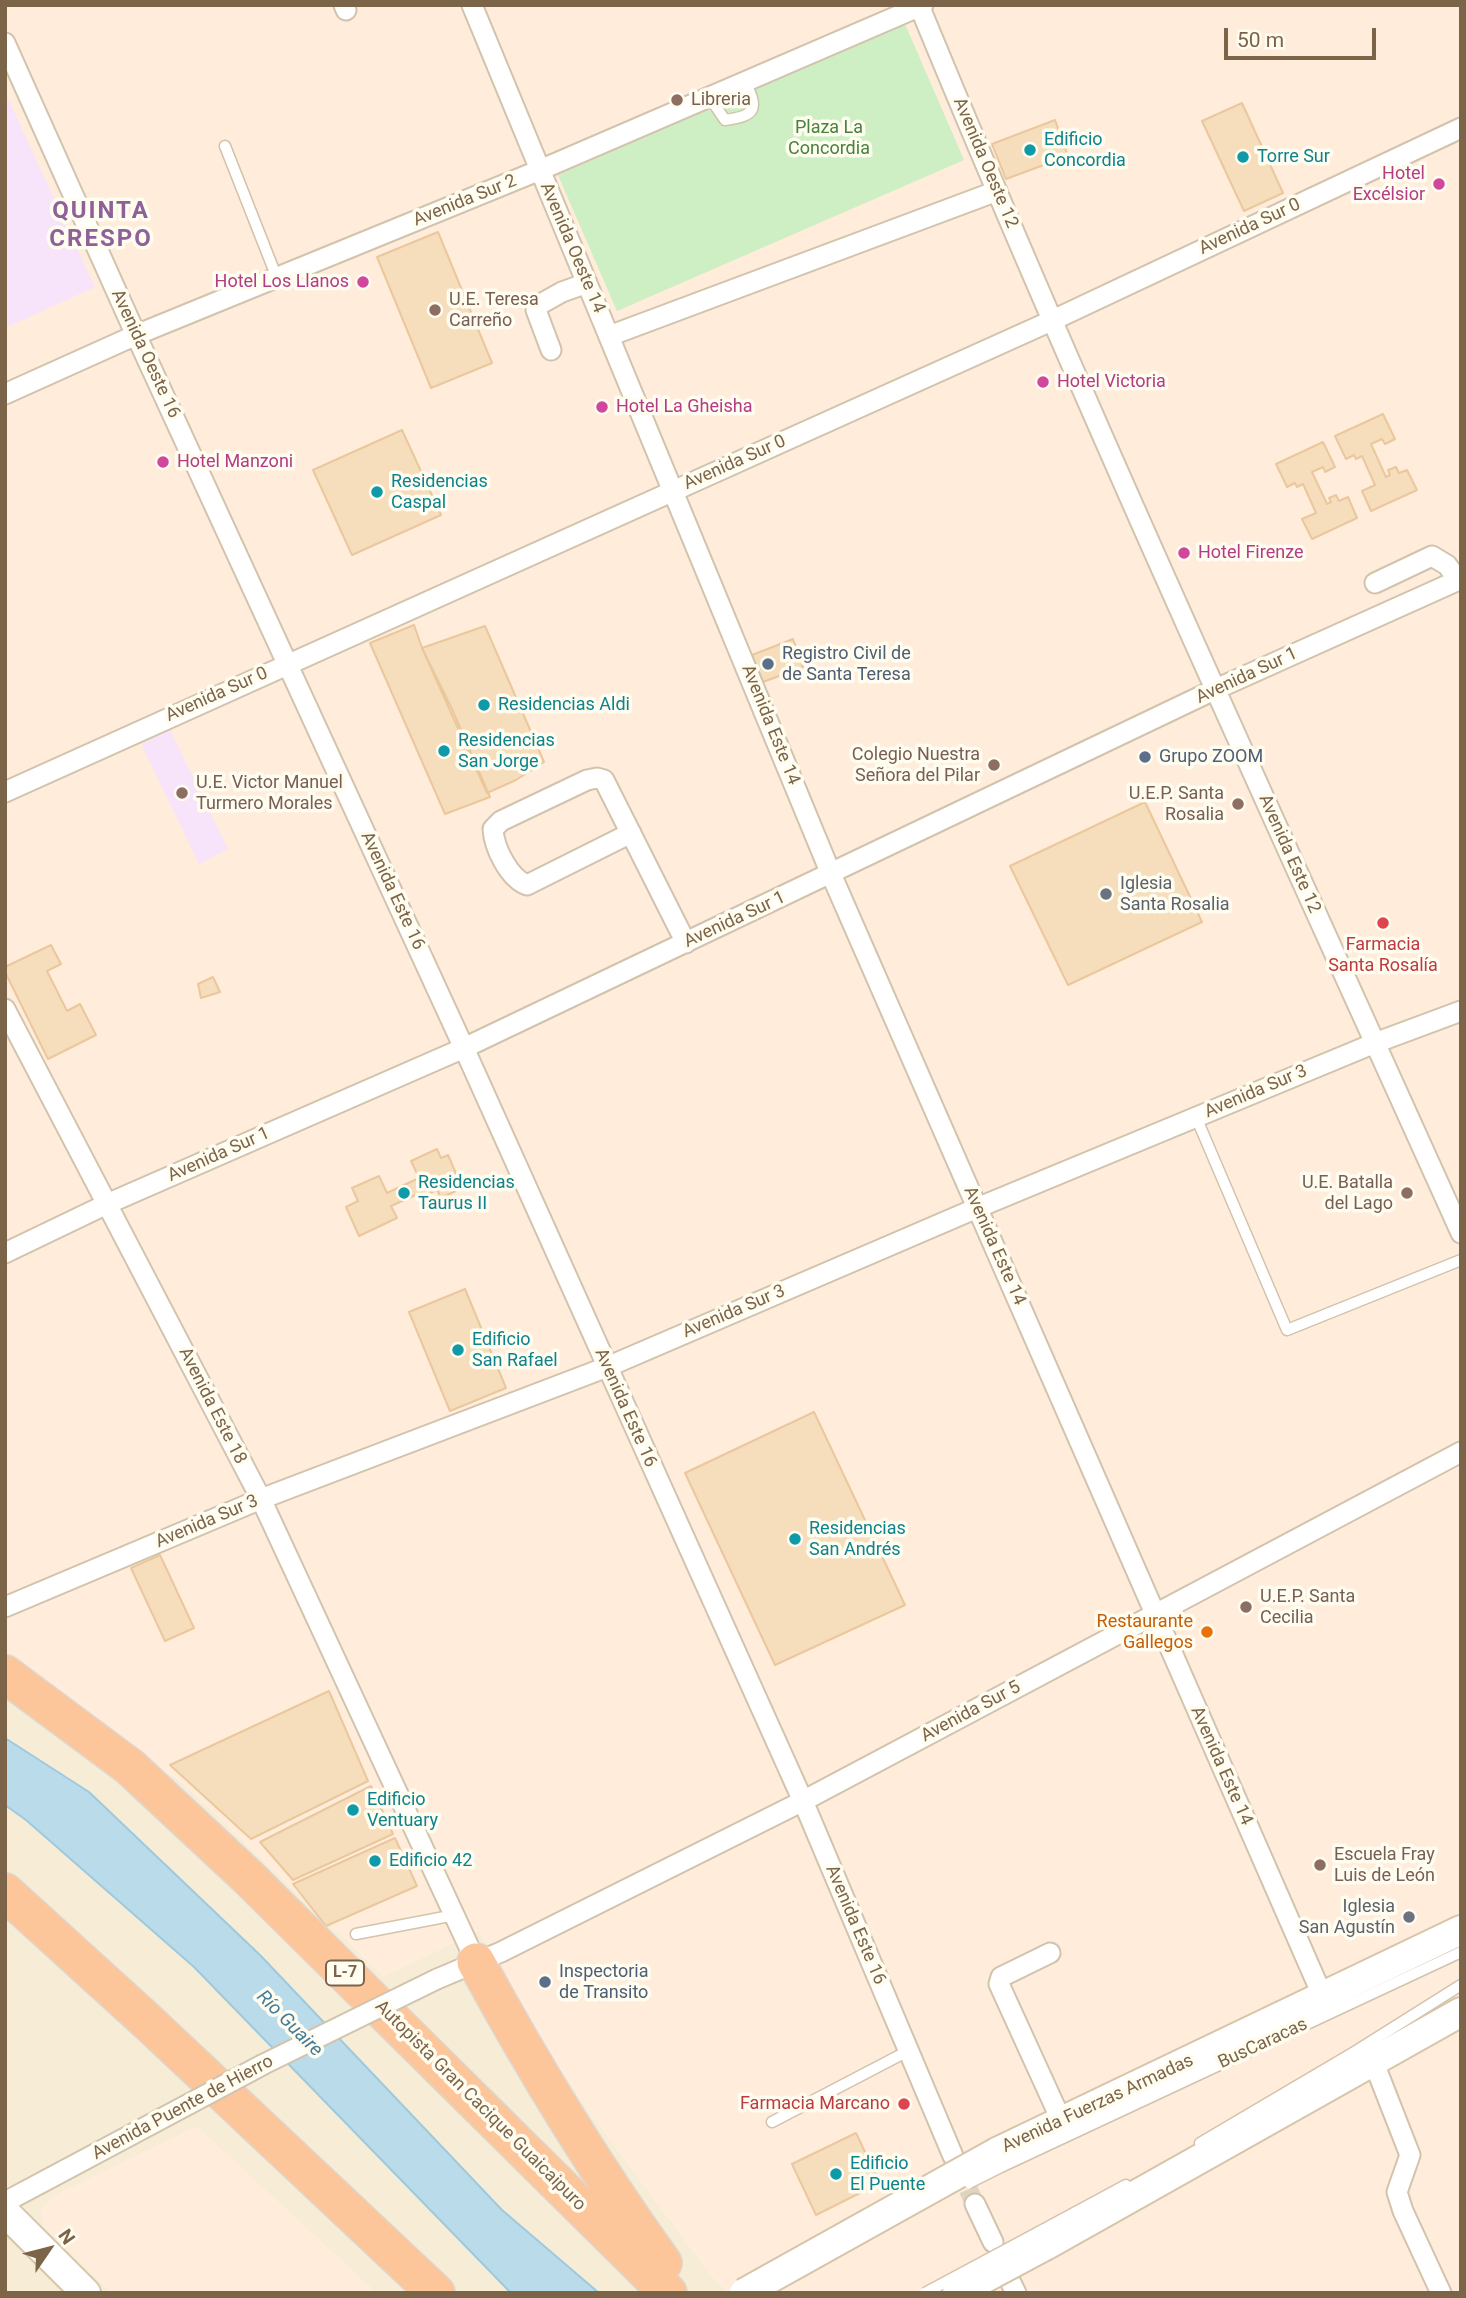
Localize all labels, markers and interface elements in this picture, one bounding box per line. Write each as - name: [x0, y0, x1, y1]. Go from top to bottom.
- scale bar: [1228, 14, 1380, 58]
- text: 50 m: [1237, 28, 1284, 52]
- place label: Libreria: [691, 89, 751, 111]
- marker: Libreria: [669, 92, 685, 108]
- street label: Avenida Oeste 12: [948, 95, 1022, 231]
- park label: Plaza La Concordia: [788, 117, 870, 160]
- place label: Edificio Concordia: [1044, 129, 1126, 172]
- marker: Edificio Concordia: [1022, 142, 1038, 158]
- place label: Torre Sur: [1257, 146, 1330, 168]
- marker: Torre Sur: [1235, 149, 1251, 165]
- place label: Hotel Excélsior: [1353, 163, 1425, 206]
- street label: Avenida Sur 2: [410, 170, 520, 232]
- marker: Hotel Excélsior: [1431, 176, 1447, 192]
- street label: Avenida Oeste 14: [535, 180, 609, 316]
- street label: Avenida Sur 0: [1196, 194, 1304, 260]
- district label: QUINTA CRESPO: [50, 198, 152, 254]
- place label: Hotel Los Llanos: [215, 271, 349, 293]
- marker: Hotel Los Llanos: [355, 274, 371, 290]
- street label: Avenida Oeste 16: [106, 286, 184, 422]
- place label: U.E. Teresa Carreño: [449, 289, 539, 332]
- marker: U.E. Teresa Carreño: [427, 302, 443, 318]
- place label: Hotel Victoria: [1057, 371, 1166, 393]
- marker: Hotel Victoria: [1035, 374, 1051, 390]
- place label: Hotel La Gheisha: [616, 396, 752, 418]
- marker: Hotel La Gheisha: [594, 399, 610, 415]
- street label: Avenida Sur 0: [681, 431, 789, 495]
- place label: Hotel Manzoni: [177, 451, 293, 473]
- marker: Hotel Manzoni: [155, 454, 171, 470]
- place label: Residencias Caspal: [391, 471, 488, 514]
- marker: Residencias Caspal: [369, 484, 385, 500]
- place label: Hotel Firenze: [1198, 542, 1303, 564]
- marker: Hotel Firenze: [1176, 545, 1192, 561]
- place label: Registro Civil de de Santa Teresa: [782, 643, 911, 686]
- street label: Avenida Sur 1: [1193, 643, 1301, 709]
- marker: Registro Civil de de Santa Teresa: [760, 656, 776, 672]
- street label: Avenida Este 14: [736, 662, 804, 788]
- street label: Avenida Sur 0: [163, 663, 271, 727]
- place label: Residencias Aldi: [498, 694, 630, 716]
- marker: Residencias Aldi: [476, 697, 492, 713]
- place label: Residencias San Jorge: [458, 730, 555, 772]
- marker: Residencias San Jorge: [436, 743, 452, 759]
- place label: Colegio Nuestra Señora del Pilar: [852, 744, 980, 786]
- place label: Grupo ZOOM: [1159, 746, 1263, 768]
- marker: Grupo ZOOM: [1137, 749, 1153, 765]
- marker: Colegio Nuestra Señora del Pilar: [986, 757, 1002, 773]
- place label: U.E. Victor Manuel Turmero Morales: [196, 772, 343, 814]
- place label: U.E.P. Santa Rosalia: [1129, 783, 1224, 826]
- marker: U.E. Victor Manuel Turmero Morales: [174, 785, 190, 801]
- street label: Avenida Este 12: [1253, 791, 1325, 917]
- marker: U.E.P. Santa Rosalia: [1230, 796, 1246, 812]
- street label: Avenida Este 16: [355, 829, 429, 953]
- place label: Iglesia Santa Rosalia: [1120, 873, 1230, 916]
- marker: Iglesia Santa Rosalia: [1098, 886, 1114, 902]
- street label: Avenida Sur 1: [681, 887, 789, 953]
- marker: Farmacia Santa Rosalía: [1375, 915, 1391, 931]
- place label: Farmacia Santa Rosalía: [1328, 934, 1438, 976]
- street label: Avenida Sur 3: [1201, 1061, 1311, 1123]
- street label: Avenida Sur 1: [165, 1123, 273, 1187]
- place label: Residencias Taurus II: [418, 1172, 515, 1214]
- place label: U.E. Batalla del Lago: [1302, 1172, 1393, 1214]
- street label: Avenida Este 14: [958, 1183, 1030, 1309]
- marker: Residencias Taurus II: [396, 1185, 412, 1201]
- marker: U.E. Batalla del Lago: [1399, 1185, 1415, 1201]
- street label: Avenida Sur 3: [679, 1281, 789, 1343]
- place label: Edificio San Rafael: [472, 1329, 558, 1372]
- marker: Edificio San Rafael: [450, 1342, 466, 1358]
- street label: Avenida Este 18: [173, 1344, 251, 1468]
- street label: Avenida Este 16: [589, 1345, 661, 1471]
- street label: Avenida Sur 3: [152, 1491, 262, 1553]
- place label: Residencias San Andrés: [809, 1518, 906, 1560]
- marker: Residencias San Andrés: [787, 1531, 803, 1547]
- place label: U.E.P. Santa Cecilia: [1260, 1586, 1355, 1628]
- marker: U.E.P. Santa Cecilia: [1238, 1599, 1254, 1615]
- place label: Restaurante Gallegos: [1097, 1611, 1193, 1654]
- marker: Restaurante Gallegos: [1199, 1624, 1215, 1640]
- street label: Avenida Sur 5: [918, 1677, 1024, 1747]
- street label: Avenida Este 14: [1185, 1703, 1257, 1829]
- place label: Edificio Ventuary: [367, 1789, 438, 1832]
- marker: Edificio Ventuary: [345, 1802, 361, 1818]
- place label: Escuela Fray Luis de León: [1334, 1844, 1435, 1886]
- place label: Edificio 42: [389, 1850, 472, 1872]
- marker: Edificio 42: [367, 1853, 383, 1869]
- marker: Escuela Fray Luis de León: [1312, 1857, 1328, 1873]
- street label: Avenida Este 16: [820, 1862, 890, 1988]
- place label: Iglesia San Agustín: [1299, 1896, 1395, 1938]
- marker: Iglesia San Agustín: [1401, 1909, 1417, 1925]
- road number: L-7: [326, 1960, 364, 1985]
- place label: Inspectoria de Transito: [559, 1961, 648, 2004]
- marker: Inspectoria de Transito: [537, 1974, 553, 1990]
- water label: Río Guaire: [251, 1986, 327, 2062]
- street label: Autopista Gran Cacique Guaicaipuro: [370, 1996, 590, 2216]
- street label: BusCaracas: [1215, 2014, 1311, 2074]
- street label: Avenida Fuerzas Armadas: [999, 2050, 1197, 2158]
- street label: Avenida Puente de Hierro: [89, 2051, 277, 2165]
- place label: Farmacia Marcano: [740, 2093, 890, 2115]
- marker: Farmacia Marcano: [896, 2096, 912, 2112]
- place label: Edificio El Puente: [850, 2153, 925, 2196]
- marker: Edificio El Puente: [828, 2166, 844, 2182]
- north arrow: [14, 2214, 84, 2284]
- text: N: [53, 2225, 80, 2249]

